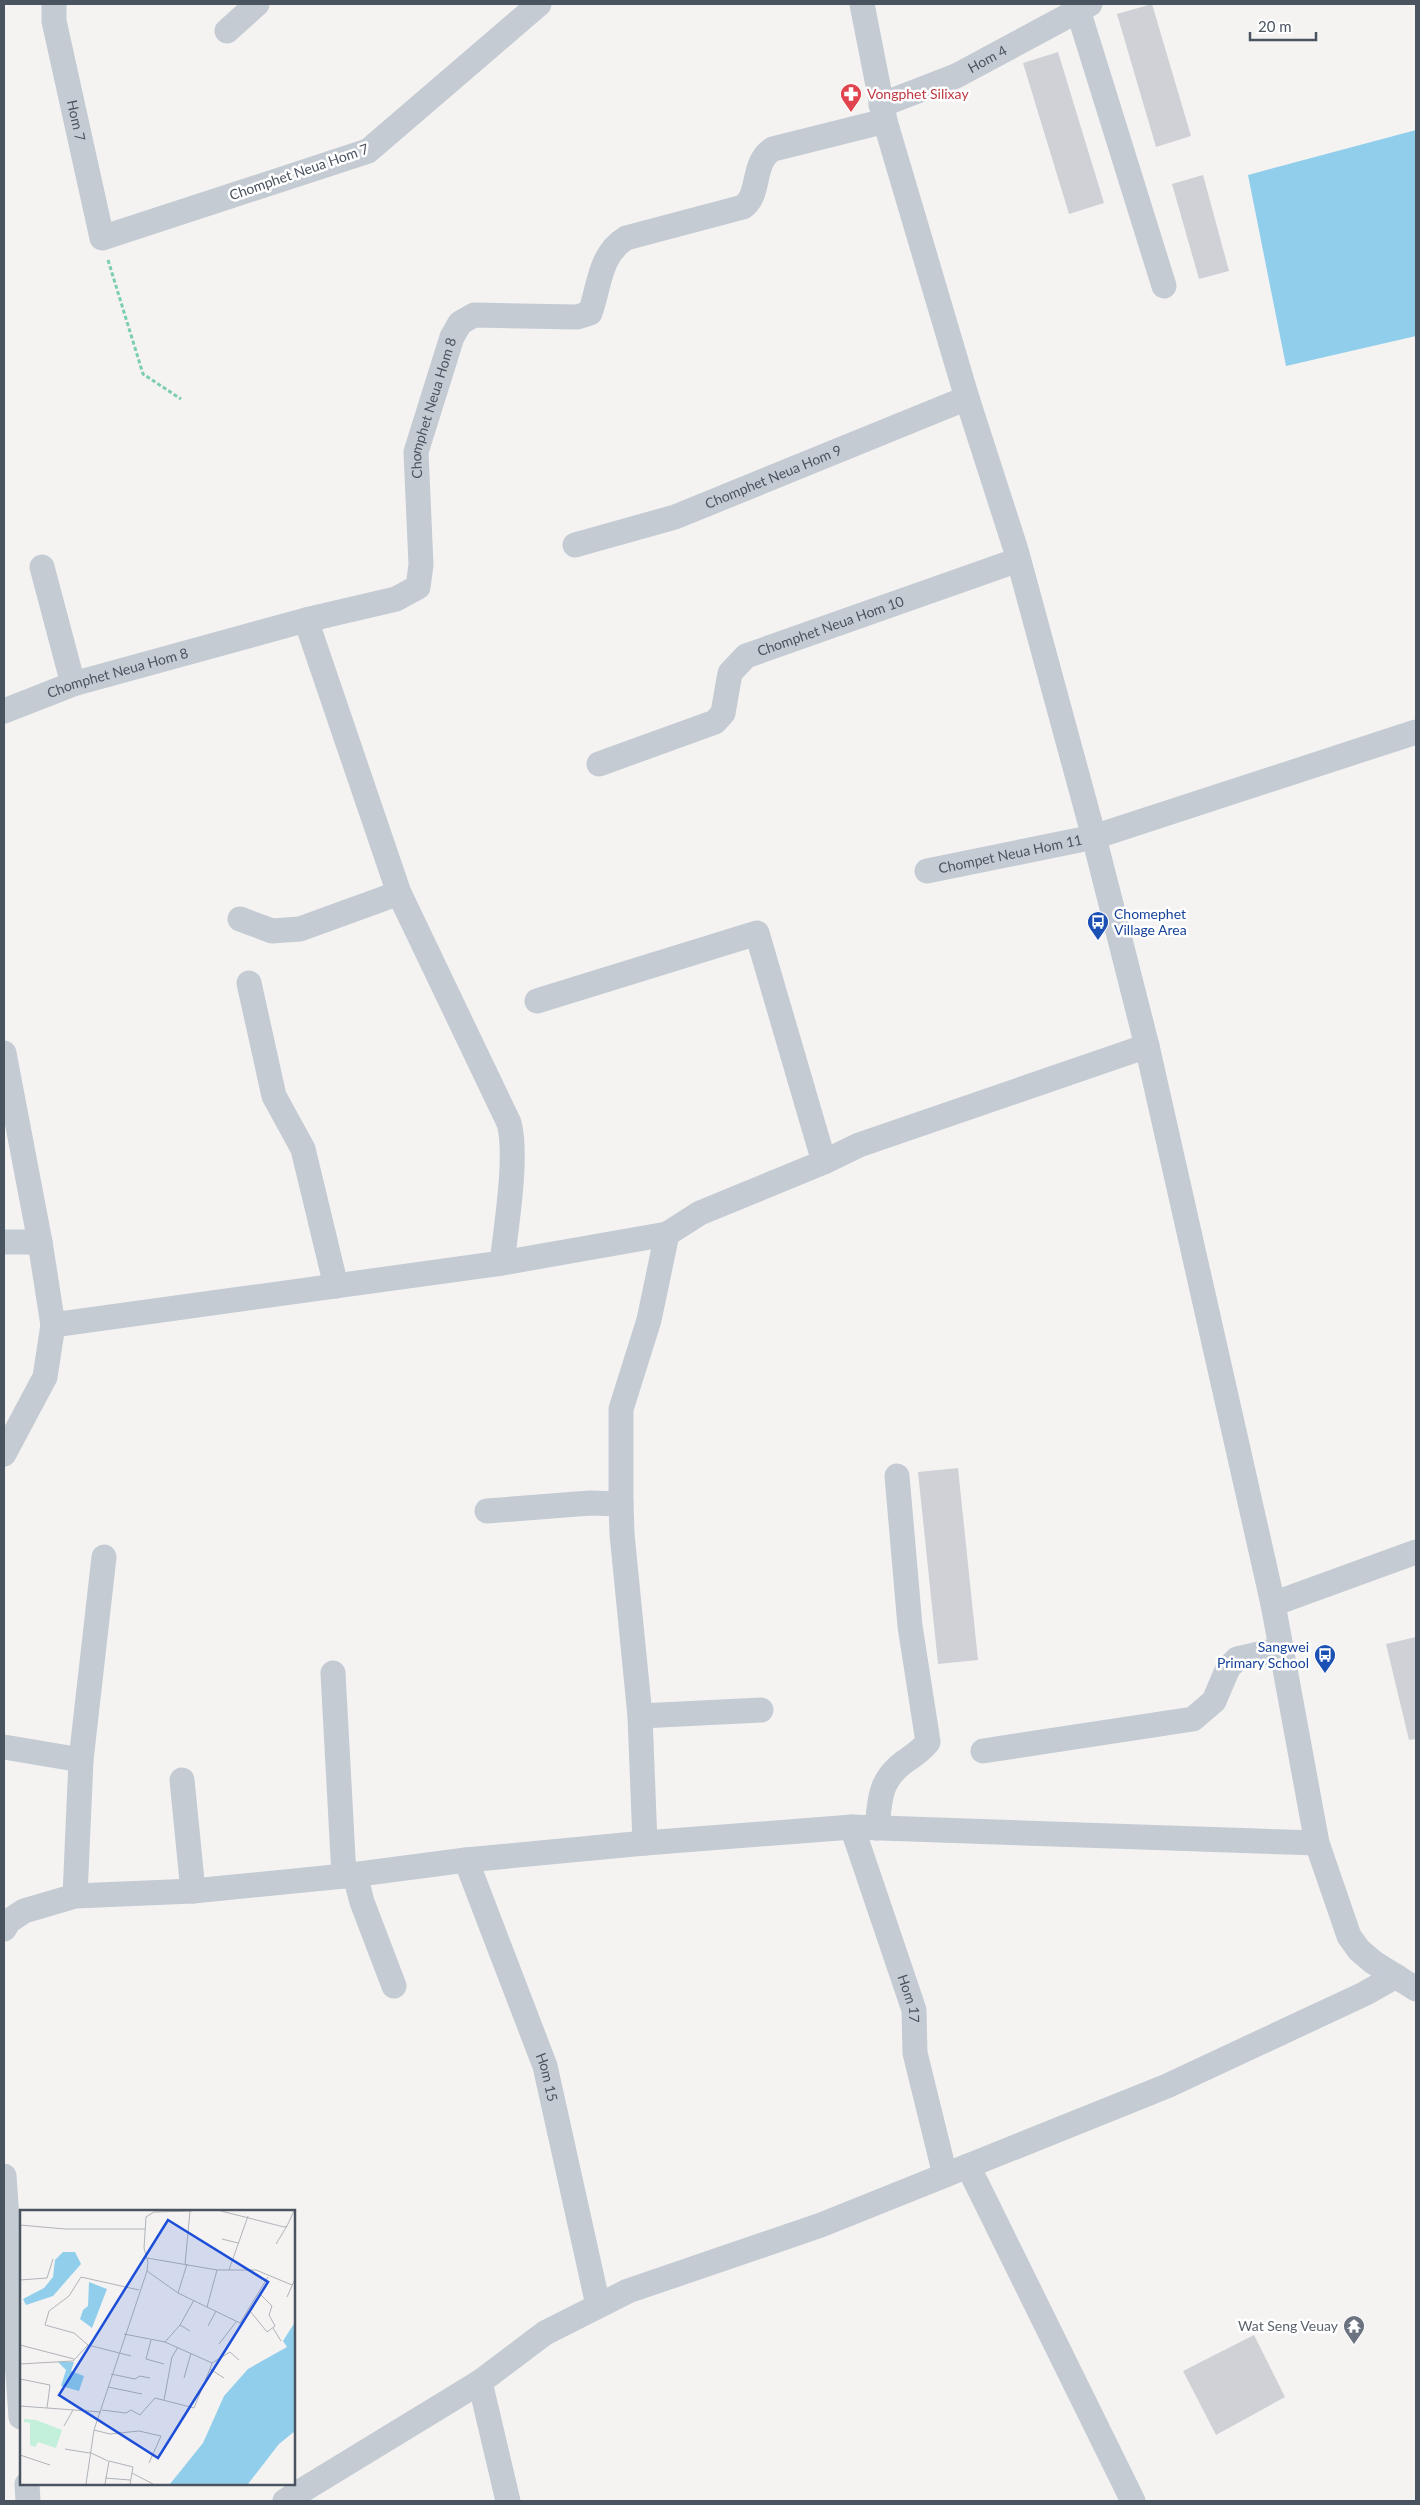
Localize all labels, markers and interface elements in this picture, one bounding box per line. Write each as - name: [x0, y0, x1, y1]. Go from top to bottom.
- scale bar: [1250, 10, 1316, 42]
- text: 20 m: [1258, 17, 1292, 35]
- street label: Hom 4: [965, 41, 1009, 76]
- pharmacy icon: Vongphet Silixay: [839, 82, 863, 113]
- place label: Vongphet Silixay: [867, 85, 969, 102]
- street label: Hom 7: [64, 98, 89, 143]
- street label: Chomphet Neua Hom 7: [227, 140, 371, 203]
- street label: Chomphet Neua Hom 8: [407, 335, 459, 479]
- street label: Chomphet Neua Hom 9: [702, 441, 844, 512]
- street label: Chomphet Neua Hom 10: [755, 592, 906, 659]
- street label: Chomphet Neua Hom 8: [44, 644, 190, 701]
- street label: Chompet Neua Hom 11: [937, 831, 1084, 876]
- place label: Chomephet Village Area: [1114, 905, 1187, 938]
- bus stop icon: Chomephet Village Area: [1086, 910, 1110, 941]
- place label: Sangwei Primary School: [1217, 1638, 1309, 1671]
- bus stop icon: Sangwei Primary School: [1313, 1643, 1337, 1674]
- street label: Hom 17: [895, 1972, 923, 2023]
- street label: Hom 15: [533, 2050, 562, 2103]
- inset map: [20, 2210, 295, 2485]
- temple icon: Wat Seng Veuay: [1342, 2314, 1366, 2345]
- place label: Wat Seng Veuay: [1238, 2317, 1339, 2334]

